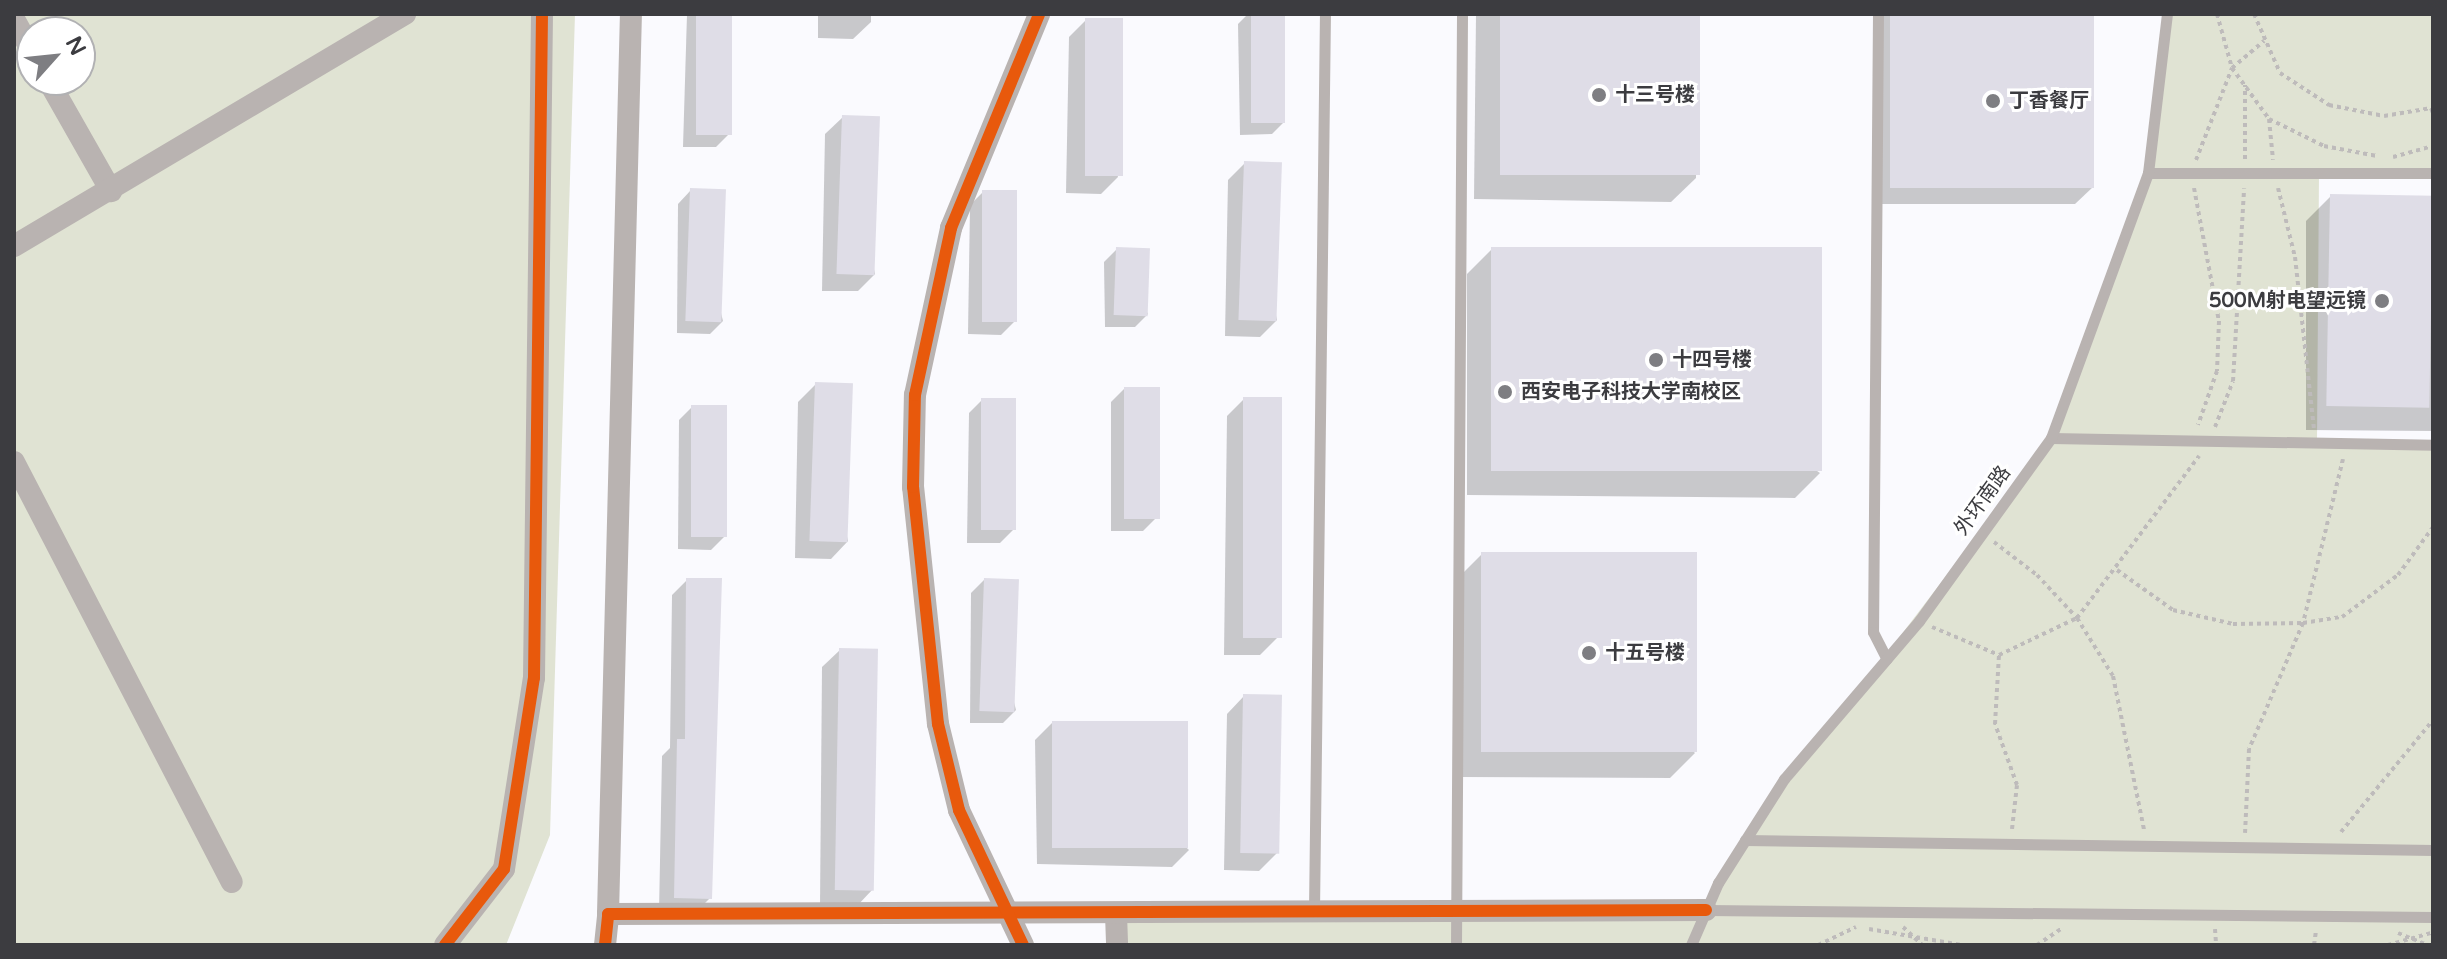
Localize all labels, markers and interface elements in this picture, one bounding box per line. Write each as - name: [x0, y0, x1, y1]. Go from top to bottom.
- north arrow: [16, 16, 96, 96]
- text: N: [60, 32, 91, 60]
- place label: 十三号楼: [1615, 83, 1695, 107]
- marker: 十三号楼: [1590, 86, 1608, 104]
- place label: 丁香餐厅: [2009, 89, 2089, 113]
- marker: 丁香餐厅: [1984, 92, 2002, 110]
- place label: 500M射电望远镜: [2209, 289, 2366, 313]
- marker: 500M射电望远镜: [2373, 292, 2391, 310]
- place label: 十四号楼: [1672, 348, 1752, 372]
- marker: 十四号楼: [1647, 351, 1665, 369]
- place label: 西安电子科技大学南校区: [1521, 380, 1741, 404]
- marker: 西安电子科技大学南校区: [1496, 383, 1514, 401]
- street label: 外环南路: [1950, 462, 2016, 540]
- place label: 十五号楼: [1605, 641, 1685, 665]
- marker: 十五号楼: [1580, 644, 1598, 662]

